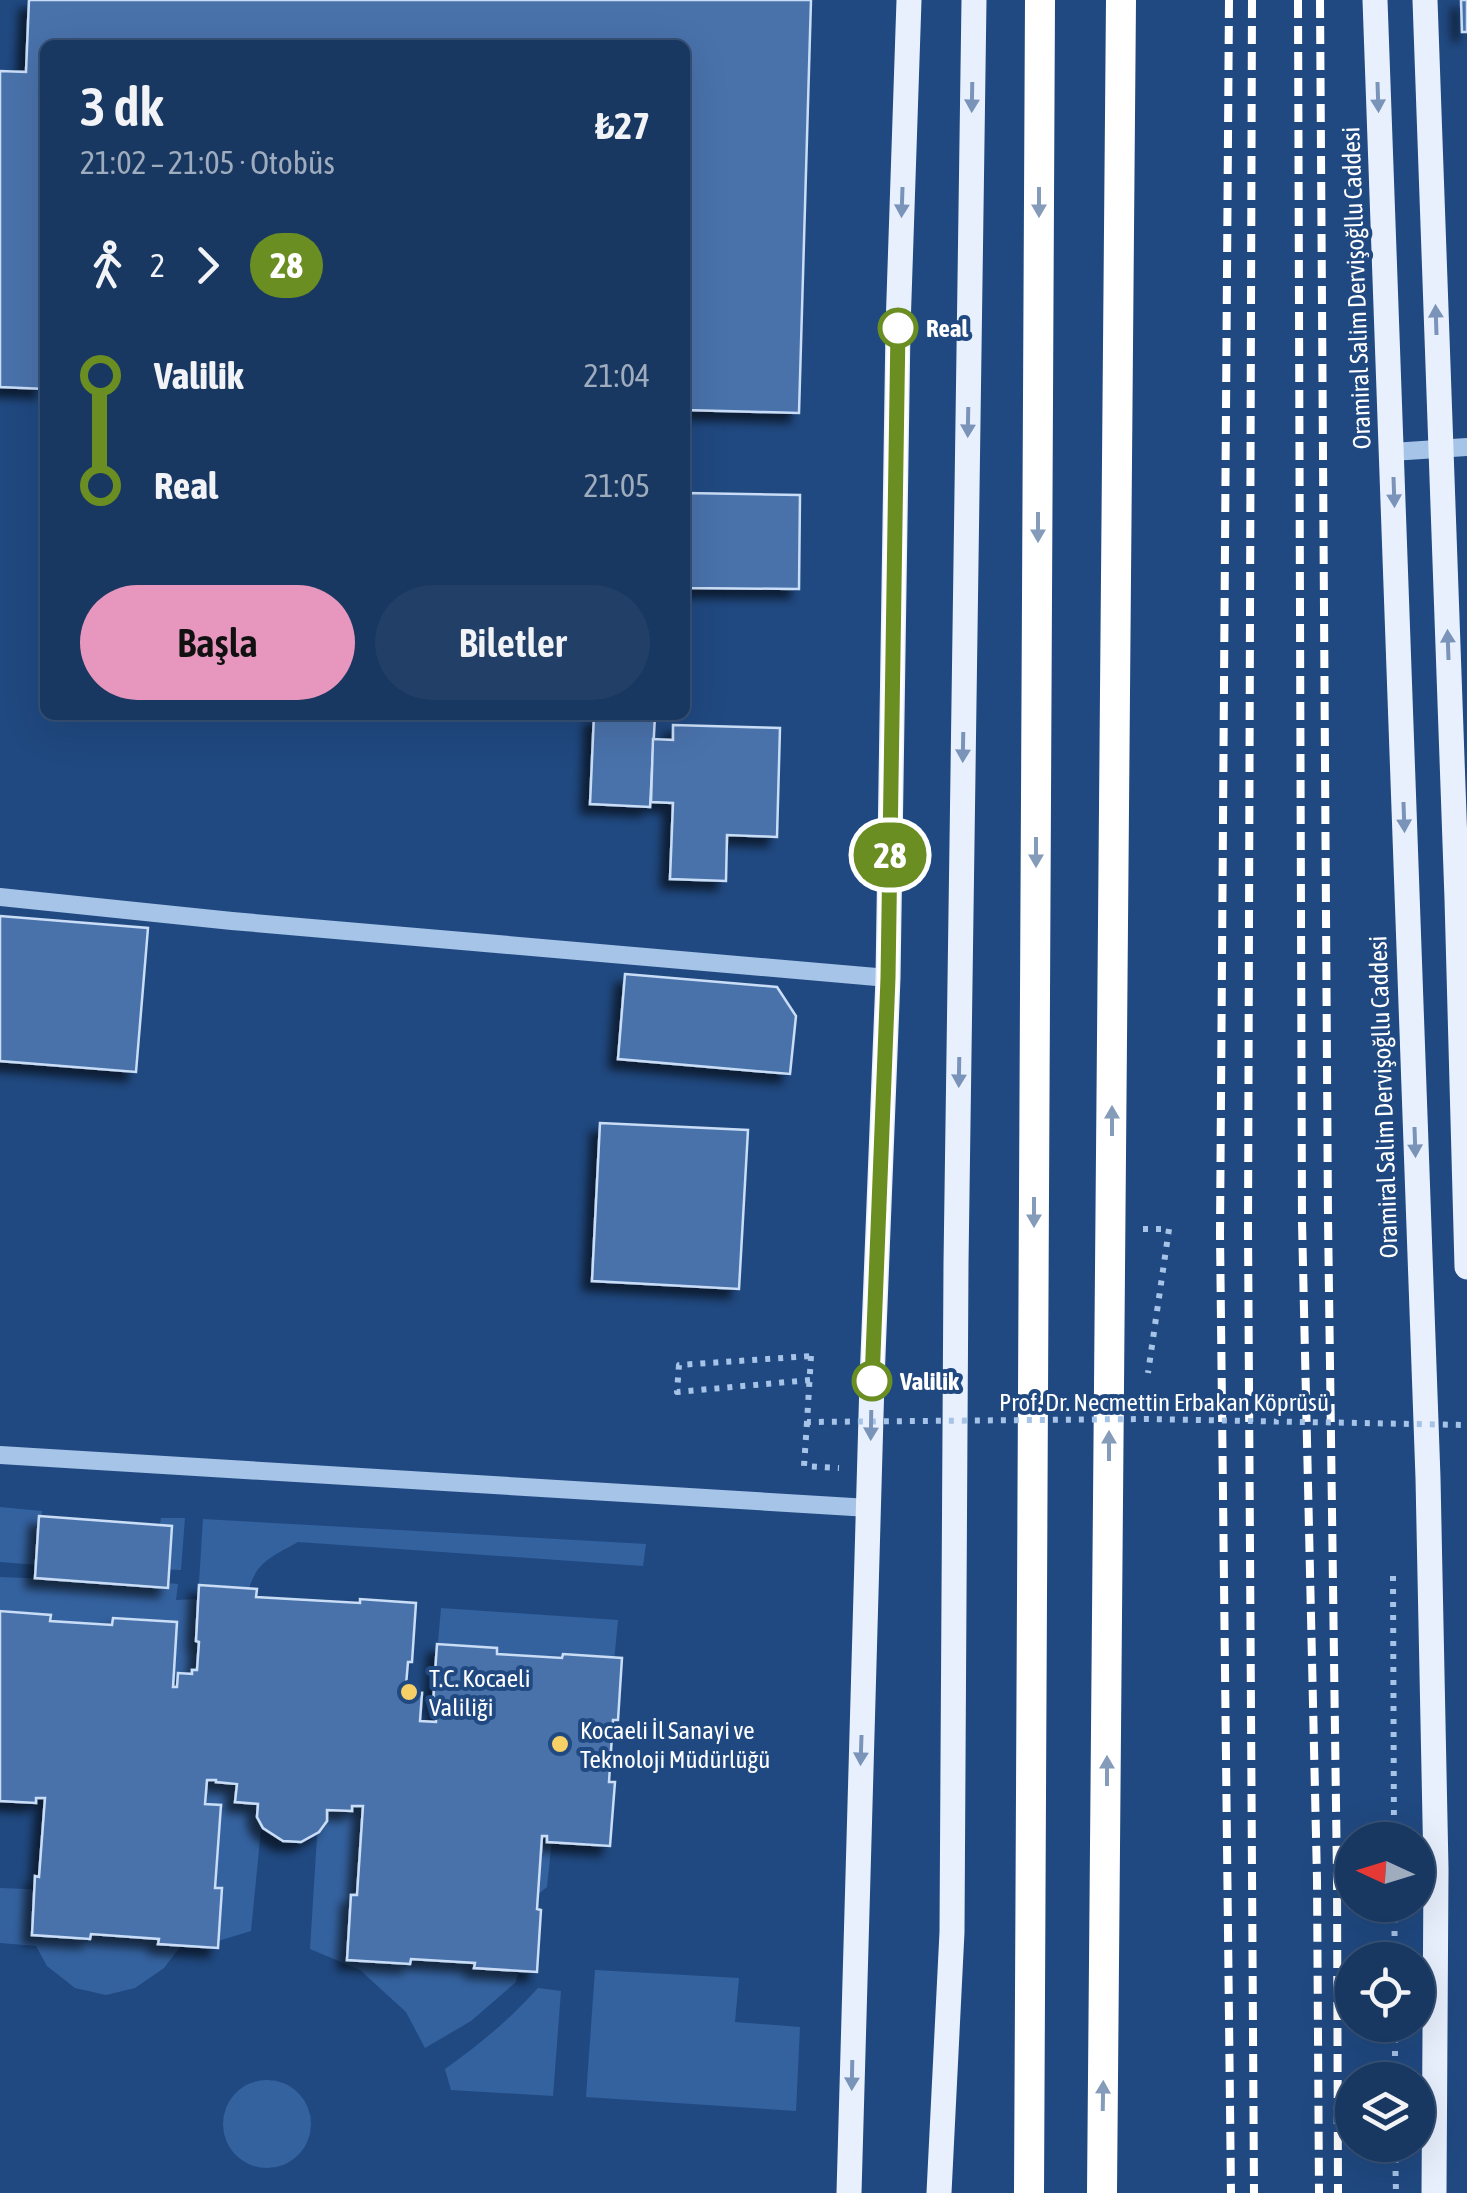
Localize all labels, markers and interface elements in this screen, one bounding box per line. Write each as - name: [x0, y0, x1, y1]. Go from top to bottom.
- text: 3 dk: [80, 75, 164, 138]
- one-way arrow: [964, 82, 980, 114]
- one-way arrow: [1371, 82, 1387, 114]
- text: ₺27: [595, 104, 650, 147]
- street label: Oramiral Salim Dervişoğllu Caddesi: [1336, 126, 1376, 450]
- text: 21:02 – 21:05 · Otobüs: [80, 144, 335, 181]
- one-way arrow: [894, 187, 910, 219]
- one-way arrow: [1031, 187, 1047, 219]
- icon: walk: [80, 238, 135, 293]
- icon: forward: [180, 238, 235, 293]
- text: 28: [270, 245, 303, 285]
- text: 2: [150, 247, 165, 284]
- one-way arrow: [1428, 304, 1444, 336]
- marker: Real: [879, 309, 917, 347]
- place label: Real: [926, 314, 968, 342]
- text: Valilik: [154, 354, 244, 397]
- text: 21:04: [584, 357, 650, 394]
- one-way arrow: [959, 407, 975, 439]
- text: Real: [154, 464, 218, 507]
- text: 21:05: [584, 467, 650, 504]
- one-way arrow: [1386, 477, 1402, 509]
- one-way arrow: [1030, 512, 1046, 544]
- button: Başla: [80, 585, 355, 700]
- button: Biletler: [375, 585, 650, 700]
- one-way arrow: [1439, 629, 1455, 661]
- one-way arrow: [955, 732, 971, 764]
- one-way arrow: [1396, 801, 1412, 833]
- line badge: 28: [845, 822, 935, 888]
- text: 28: [874, 835, 906, 875]
- one-way arrow: [1028, 837, 1044, 869]
- street label: Oramiral Salim Dervişoğllu Caddesi: [1363, 935, 1403, 1259]
- one-way arrow: [950, 1057, 966, 1089]
- one-way arrow: [1104, 1104, 1120, 1136]
- one-way arrow: [1407, 1126, 1423, 1158]
- one-way arrow: [1026, 1197, 1042, 1229]
- marker: Valilik: [853, 1362, 891, 1400]
- place label: Valilik: [899, 1367, 960, 1395]
- street label: Prof. Dr. Necmettin Erbakan Köprüsü: [999, 1388, 1329, 1416]
- one-way arrow: [862, 1410, 878, 1442]
- one-way arrow: [1101, 1429, 1117, 1461]
- place label: T.C. Kocaeli Valiliği: [429, 1664, 530, 1721]
- marker: T.C. Kocaeli Valiliği: [398, 1681, 420, 1703]
- place label: Kocaeli İl Sanayi ve Teknoloji Müdürlüğü: [580, 1716, 770, 1773]
- marker: Kocaeli İl Sanayi ve Teknoloji Müdürlüğü: [549, 1733, 571, 1755]
- one-way arrow: [852, 1734, 868, 1766]
- one-way arrow: [1099, 1754, 1115, 1786]
- north arrow: [1335, 1822, 1435, 1922]
- map controls: [1335, 1822, 1435, 2162]
- button: locate: [1335, 1942, 1435, 2042]
- one-way arrow: [844, 2059, 860, 2091]
- button: layers: [1335, 2062, 1435, 2162]
- one-way arrow: [1095, 2079, 1111, 2111]

